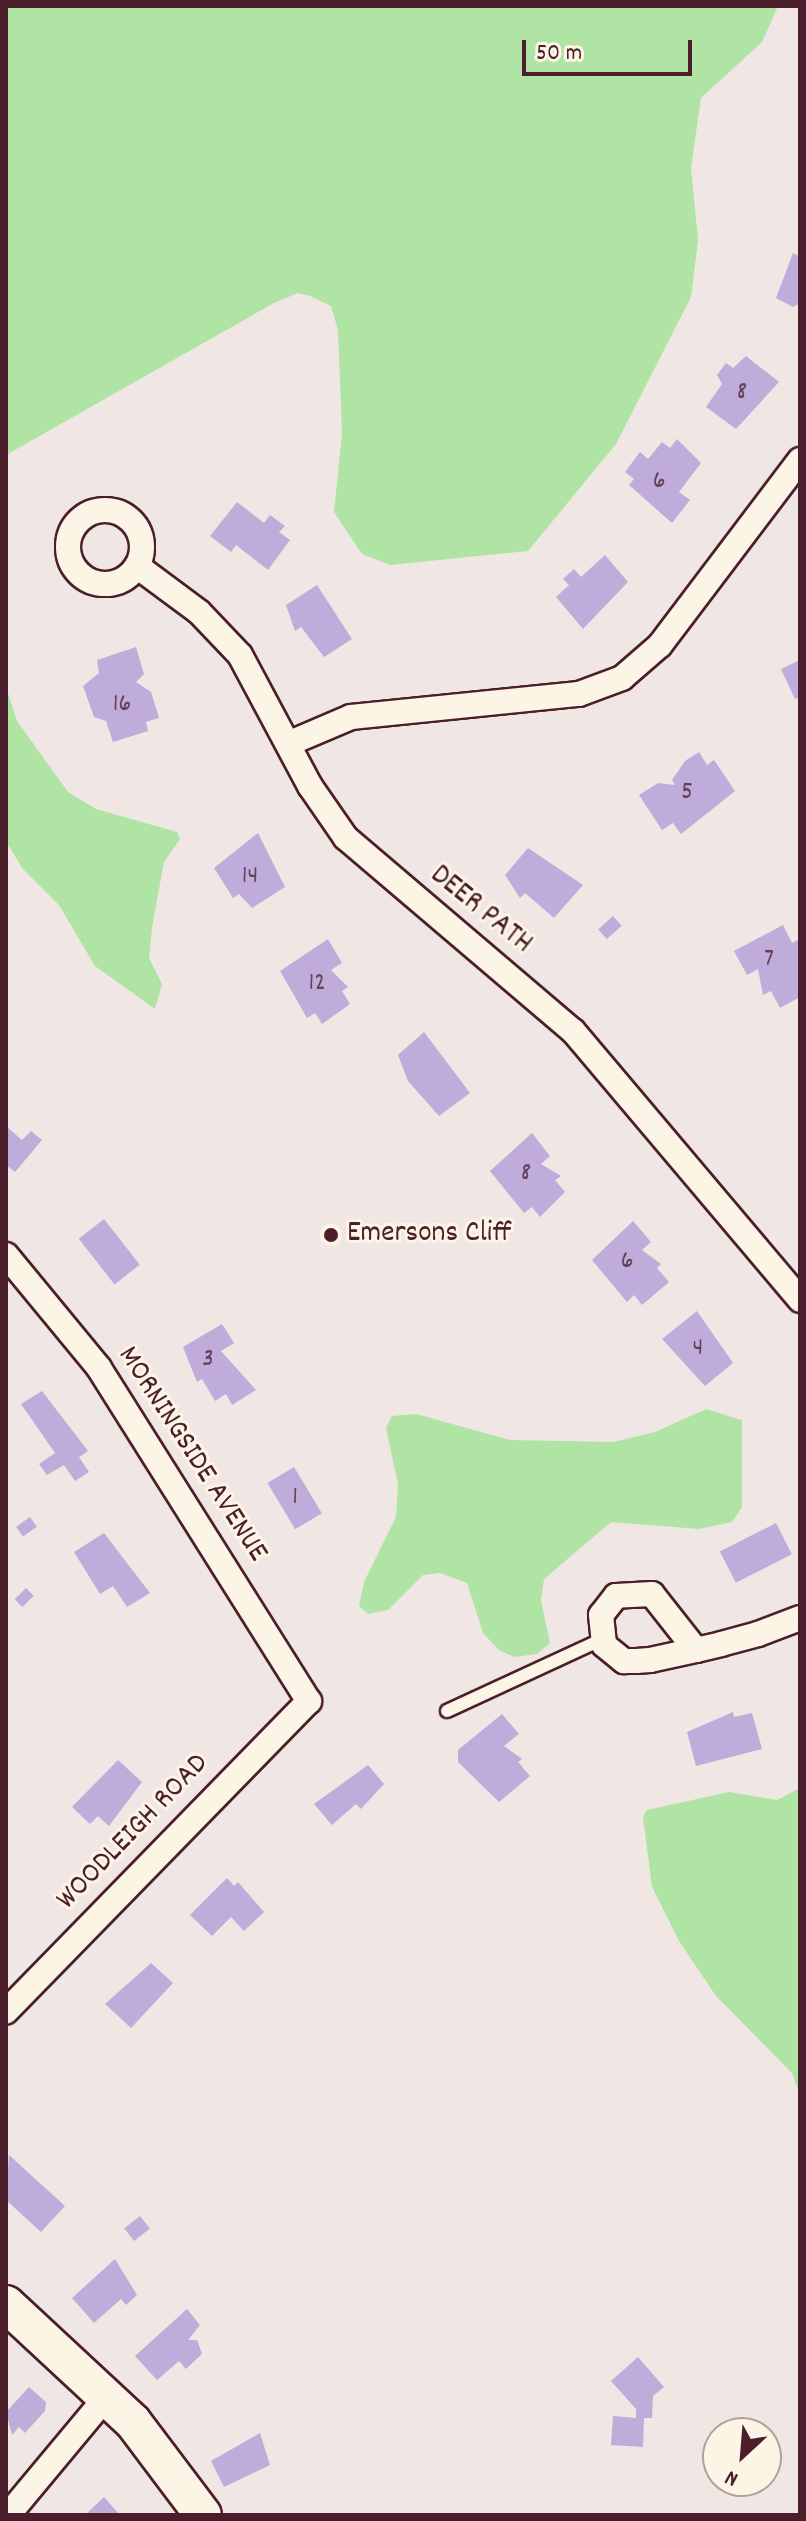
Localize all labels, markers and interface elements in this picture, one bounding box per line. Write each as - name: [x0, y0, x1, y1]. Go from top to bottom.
- scale bar: [526, 24, 696, 74]
- text: 50 m: [536, 37, 582, 71]
- house number: 8: [737, 377, 747, 409]
- house number: 6: [653, 466, 665, 498]
- house number: 16: [113, 689, 131, 721]
- house number: 5: [681, 777, 693, 809]
- street label: DEER PATH: [421, 859, 539, 963]
- house number: 14: [242, 861, 258, 893]
- house number: 7: [764, 944, 774, 976]
- house number: 12: [308, 968, 326, 1000]
- house number: 8: [521, 1158, 531, 1190]
- place label: Emersons Cliff: [347, 1217, 513, 1253]
- marker: Emersons Cliff: [322, 1226, 340, 1244]
- house number: 6: [621, 1246, 633, 1278]
- house number: 4: [693, 1333, 703, 1365]
- street label: MORNINGSIDE AVENUE: [108, 1341, 274, 1569]
- house number: 3: [202, 1344, 214, 1376]
- house number: 1: [292, 1482, 298, 1514]
- street label: WOODLEIGH ROAD: [50, 1747, 218, 1919]
- north arrow: [702, 2417, 782, 2497]
- text: N: [720, 2461, 744, 2494]

